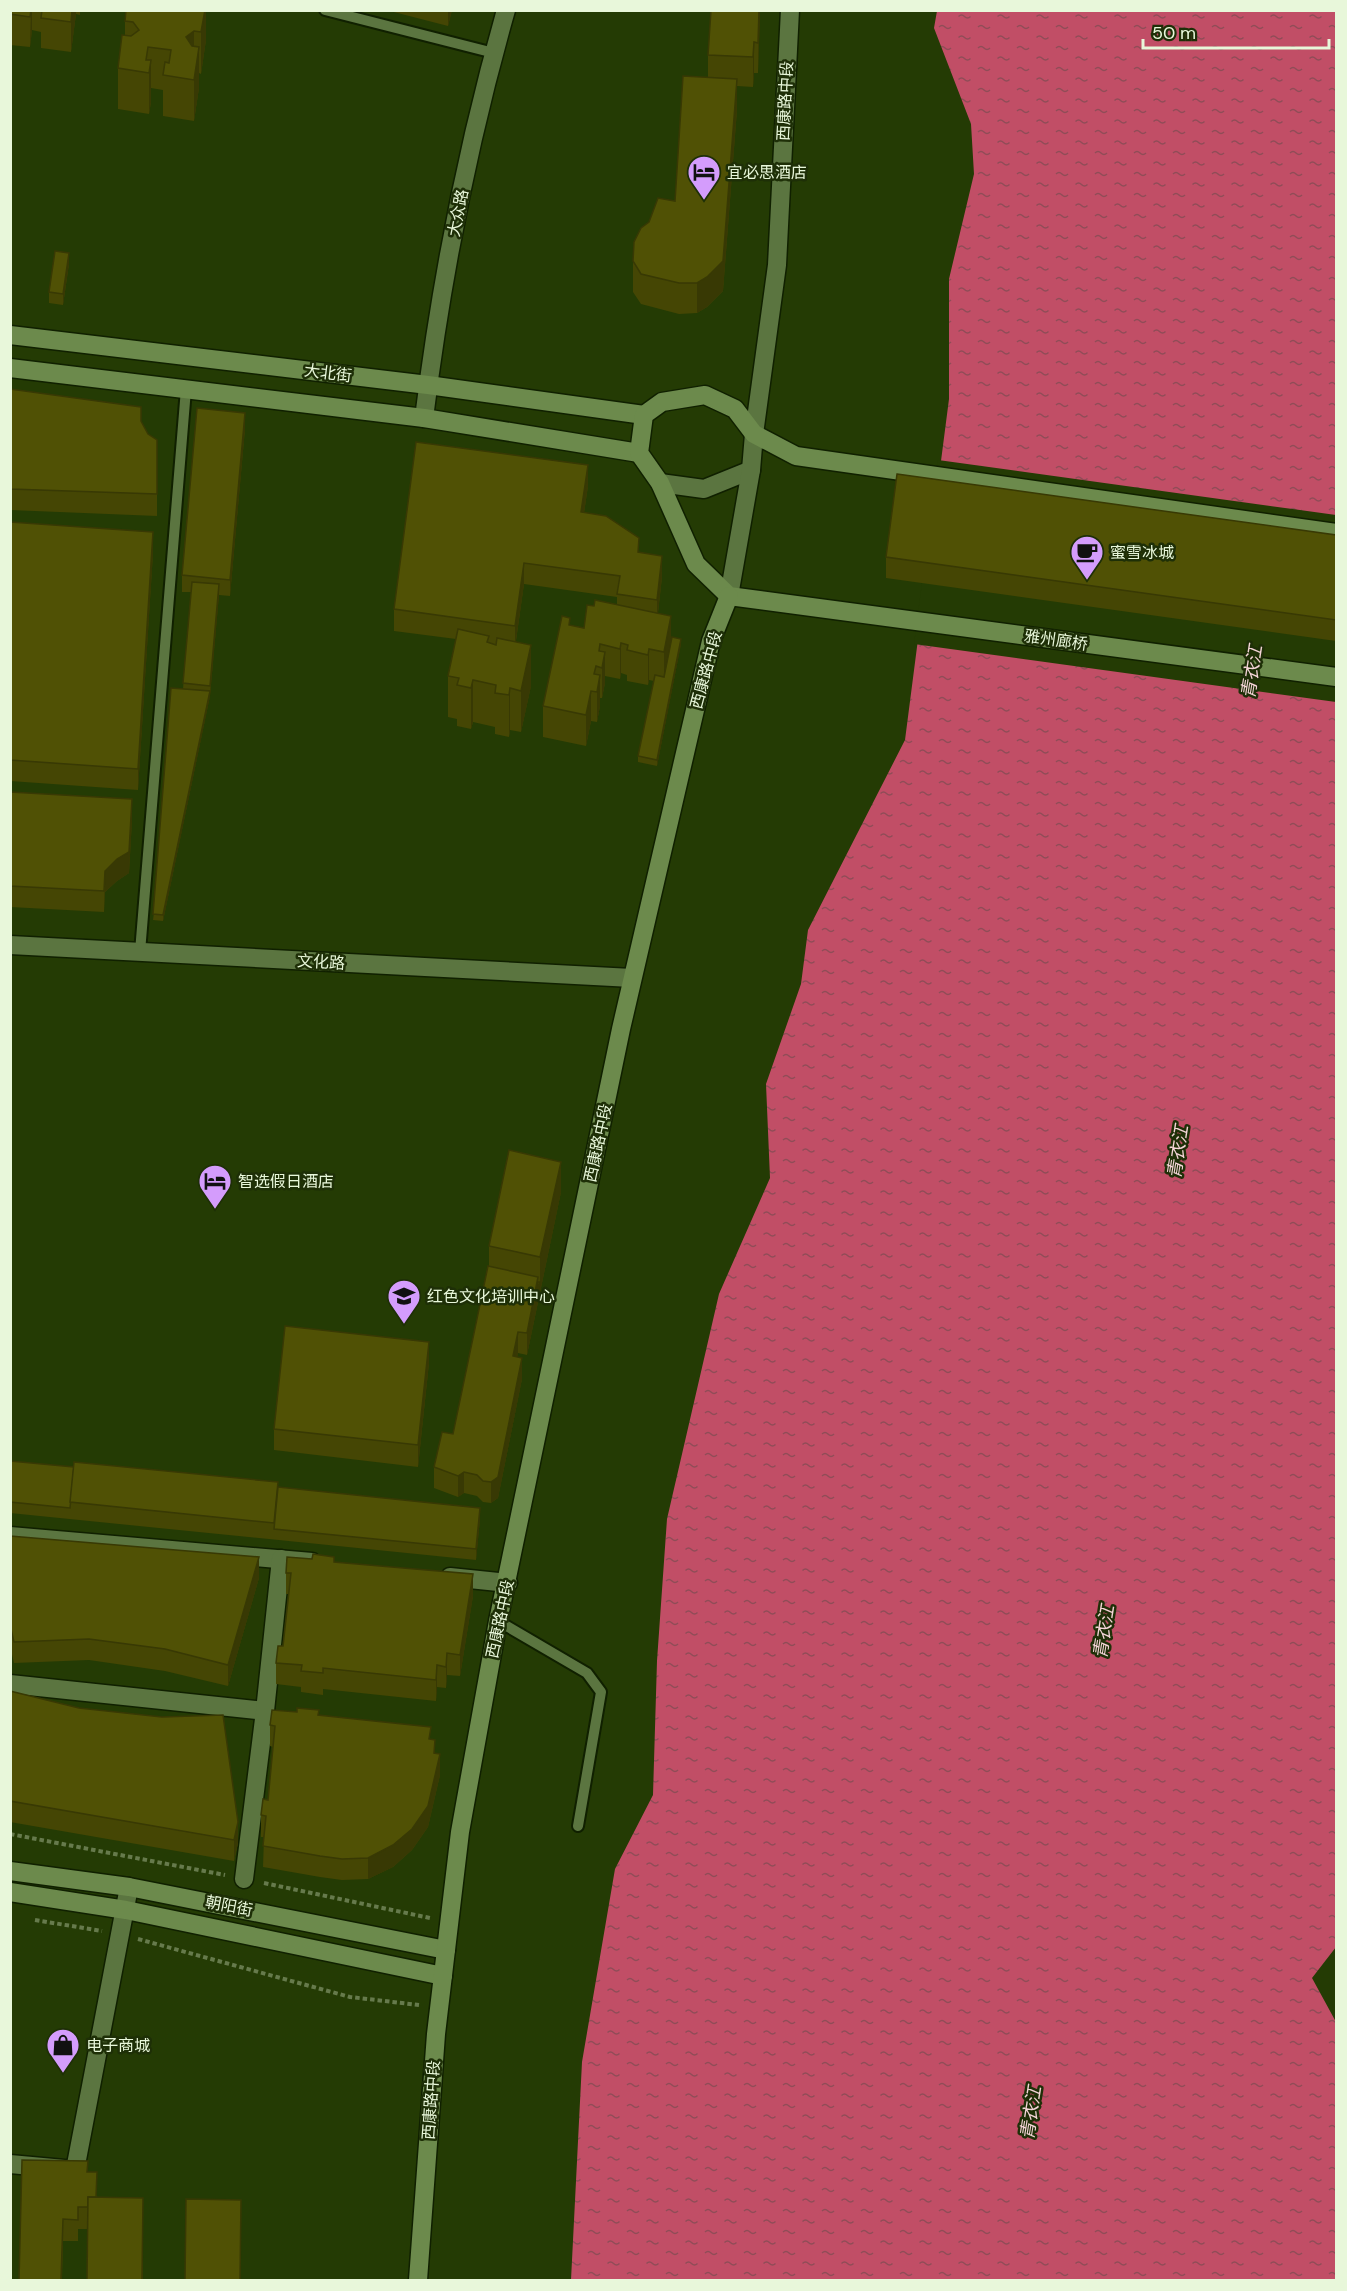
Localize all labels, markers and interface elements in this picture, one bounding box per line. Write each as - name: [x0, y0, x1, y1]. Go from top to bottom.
- scale bar: [1143, 12, 1329, 50]
- text: 50 m: [1152, 21, 1196, 45]
- street label: 西康路中段: [772, 60, 798, 142]
- hotel icon: 宜必思酒店: [686, 154, 722, 201]
- place label: 宜必思酒店: [727, 162, 807, 183]
- street label: 大众路: [443, 187, 473, 239]
- street label: 大北街: [303, 360, 353, 386]
- cafe icon: 蜜雪冰城: [1069, 534, 1105, 581]
- place label: 蜜雪冰城: [1110, 542, 1174, 563]
- street label: 雅州廊桥: [1023, 625, 1089, 655]
- street label: 西康路中段: [686, 629, 726, 711]
- water label: 青衣江: [1236, 641, 1268, 701]
- street label: 文化路: [296, 950, 346, 974]
- street label: 西康路中段: [579, 1102, 617, 1184]
- water label: 青衣江: [1162, 1121, 1194, 1181]
- hotel icon: 智选假日酒店: [197, 1163, 233, 1210]
- place label: 智选假日酒店: [238, 1171, 334, 1192]
- school or university icon: 红色文化培训中心: [386, 1278, 422, 1325]
- place label: 红色文化培训中心: [427, 1286, 555, 1307]
- street label: 西康路中段: [481, 1578, 519, 1660]
- water label: 青衣江: [1088, 1601, 1120, 1661]
- street label: 朝阳街: [203, 1891, 255, 1921]
- shop icon: 电子商城: [45, 2027, 81, 2074]
- place label: 电子商城: [86, 2035, 150, 2056]
- street label: 西康路中段: [418, 2059, 444, 2141]
- water label: 青衣江: [1015, 2082, 1047, 2142]

